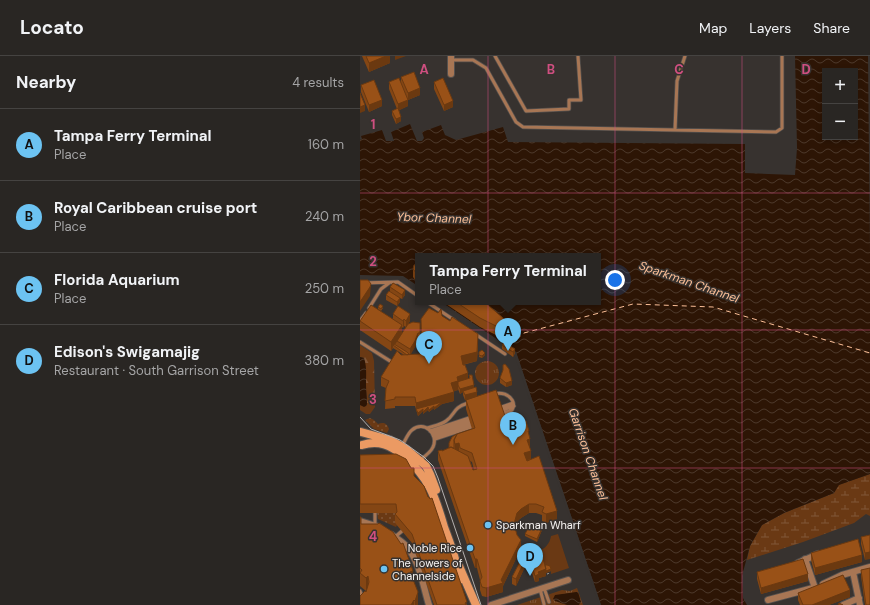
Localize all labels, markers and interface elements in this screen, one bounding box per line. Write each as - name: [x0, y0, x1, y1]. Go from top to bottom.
- text: Locato: [20, 15, 84, 40]
- text: Map: [699, 19, 727, 37]
- text: Layers: [749, 19, 791, 37]
- text: Share: [813, 19, 850, 37]
- text: A: [419, 61, 429, 78]
- text: B: [547, 61, 555, 78]
- text: C: [674, 61, 684, 78]
- text: D: [801, 61, 811, 78]
- map controls: [822, 68, 858, 140]
- button: +: [822, 68, 858, 104]
- text: Nearby: [16, 71, 76, 93]
- text: 4 results: [292, 74, 344, 91]
- button: −: [822, 104, 858, 140]
- text: 1: [371, 116, 375, 133]
- text: Tampa Ferry Terminal: [54, 126, 212, 146]
- text: A: [24, 136, 34, 153]
- text: 160 m: [308, 136, 344, 153]
- text: Place: [54, 146, 86, 163]
- text: Royal Caribbean cruise port: [54, 198, 257, 218]
- text: B: [25, 208, 33, 225]
- text: 240 m: [305, 208, 344, 225]
- water label: Ybor Channel: [396, 209, 472, 227]
- text: Place: [54, 218, 86, 235]
- text: 2: [369, 253, 377, 270]
- popup: [415, 253, 601, 305]
- water label: Sparkman Channel: [637, 257, 741, 307]
- text: Tampa Ferry Terminal: [429, 261, 587, 281]
- text: Florida Aquarium: [54, 270, 180, 290]
- your location: [605, 270, 625, 290]
- text: C: [24, 280, 34, 297]
- text: 250 m: [305, 280, 344, 297]
- text: Place: [429, 281, 462, 298]
- text: Place: [54, 290, 86, 307]
- pin: A: [495, 318, 521, 351]
- pin: C: [416, 331, 442, 364]
- text: Edison's Swigamajig: [54, 342, 200, 362]
- text: D: [24, 352, 34, 369]
- text: 380 m: [304, 352, 344, 369]
- text: Restaurant · South Garrison Street: [54, 362, 259, 379]
- text: 3: [369, 391, 377, 408]
- water label: Garrison Channel: [565, 406, 611, 502]
- pin: B: [500, 412, 526, 445]
- place label: Sparkman Wharf: [496, 518, 581, 532]
- marker: Sparkman Wharf: [483, 520, 493, 530]
- text: 4: [369, 528, 377, 545]
- place label: Noble Rice: [408, 541, 462, 555]
- marker: Noble Rice: [465, 543, 475, 553]
- pin: D: [517, 543, 543, 576]
- place label: The Towers of Channelside: [392, 556, 463, 583]
- marker: The Towers of Channelside: [379, 564, 389, 574]

